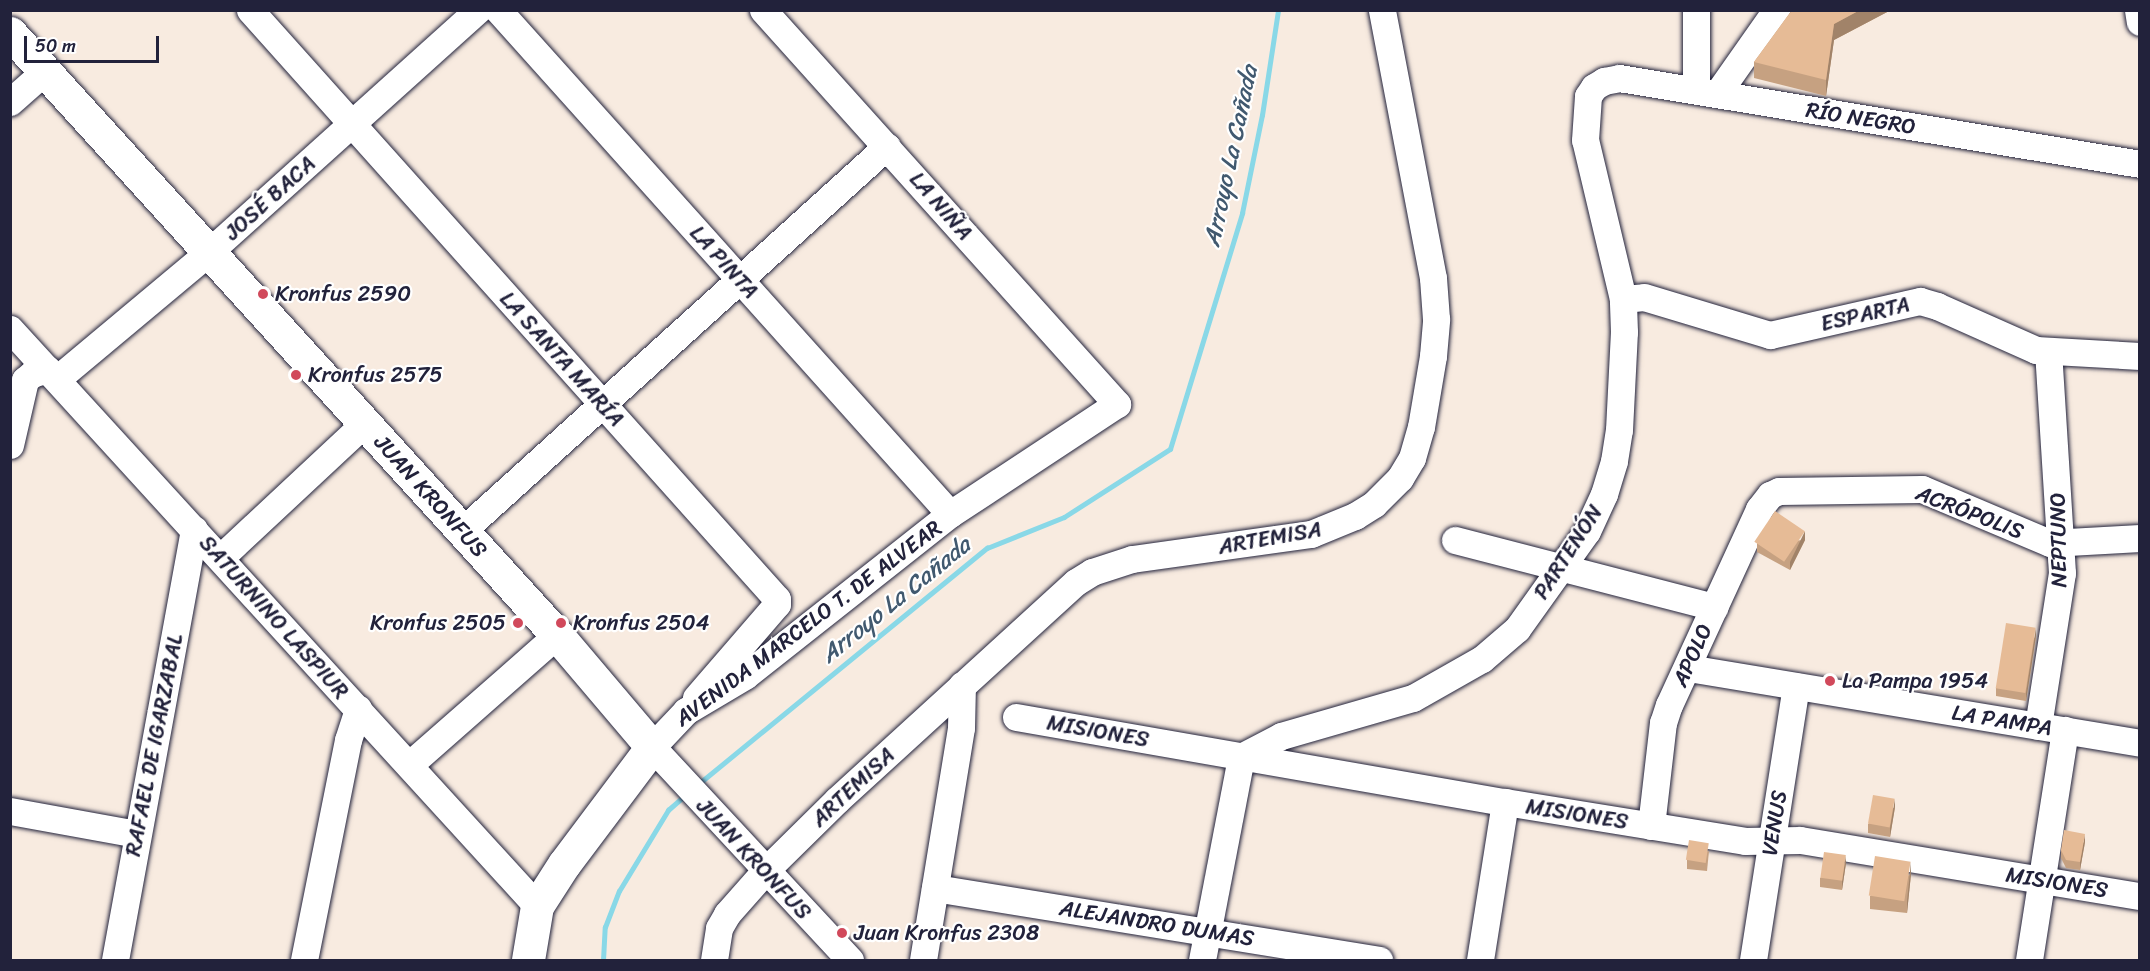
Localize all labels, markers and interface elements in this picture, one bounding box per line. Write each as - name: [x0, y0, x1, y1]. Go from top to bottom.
- scale bar: [27, 24, 162, 62]
- text: 50 m: [35, 30, 76, 62]
- water label: Arroyo La Cañada: [1198, 63, 1264, 249]
- street label: RÍO NEGRO: [1804, 96, 1918, 140]
- street label: JOSÉ BACA: [219, 150, 321, 246]
- street label: LA NIÑA: [904, 166, 978, 246]
- street label: LA PINTA: [684, 220, 764, 304]
- place label: Kronfus 2590: [275, 281, 411, 307]
- marker: Kronfus 2590: [256, 287, 270, 301]
- street label: LA SANTA MARÍA: [495, 287, 629, 431]
- street label: ESPARTA: [1818, 291, 1912, 337]
- place label: Kronfus 2575: [308, 362, 443, 388]
- marker: Kronfus 2575: [289, 368, 303, 382]
- street label: JUAN KRONFUS: [369, 429, 493, 563]
- street label: ACRÓPOLIS: [1912, 479, 2028, 545]
- street label: NEPTUNO: [2044, 492, 2072, 588]
- street label: PARTENÓN: [1528, 500, 1608, 604]
- street label: AVENIDA MARCELO T. DE ALVEAR: [669, 514, 947, 732]
- street label: ARTEMISA: [1216, 516, 1324, 560]
- street label: SATURNINO LASPIUR: [194, 530, 354, 704]
- water label: Arroyo La Cañada: [815, 531, 977, 669]
- place label: Kronfus 2505: [370, 610, 506, 636]
- place label: Kronfus 2504: [573, 610, 709, 636]
- marker: Kronfus 2505: [511, 616, 525, 630]
- marker: Kronfus 2504: [554, 616, 568, 630]
- street label: APOLO: [1666, 619, 1718, 691]
- street label: RAFAEL DE IGARZABAL: [119, 630, 189, 860]
- place label: La Pampa 1954: [1842, 668, 1989, 694]
- marker: La Pampa 1954: [1823, 674, 1837, 688]
- street label: LA PAMPA: [1950, 699, 2054, 741]
- street label: MISIONES: [1045, 709, 1151, 753]
- street label: ARTEMISA: [806, 742, 900, 832]
- street label: VENUS: [1756, 789, 1792, 857]
- street label: JUAN KRONFUS: [691, 793, 817, 925]
- street label: MISIONES: [1524, 793, 1630, 835]
- street label: MISIONES: [2004, 861, 2110, 903]
- street label: ALEJANDRO DUMAS: [1058, 895, 1256, 951]
- place label: Juan Kronfus 2308: [854, 920, 1039, 946]
- marker: Juan Kronfus 2308: [835, 926, 849, 940]

